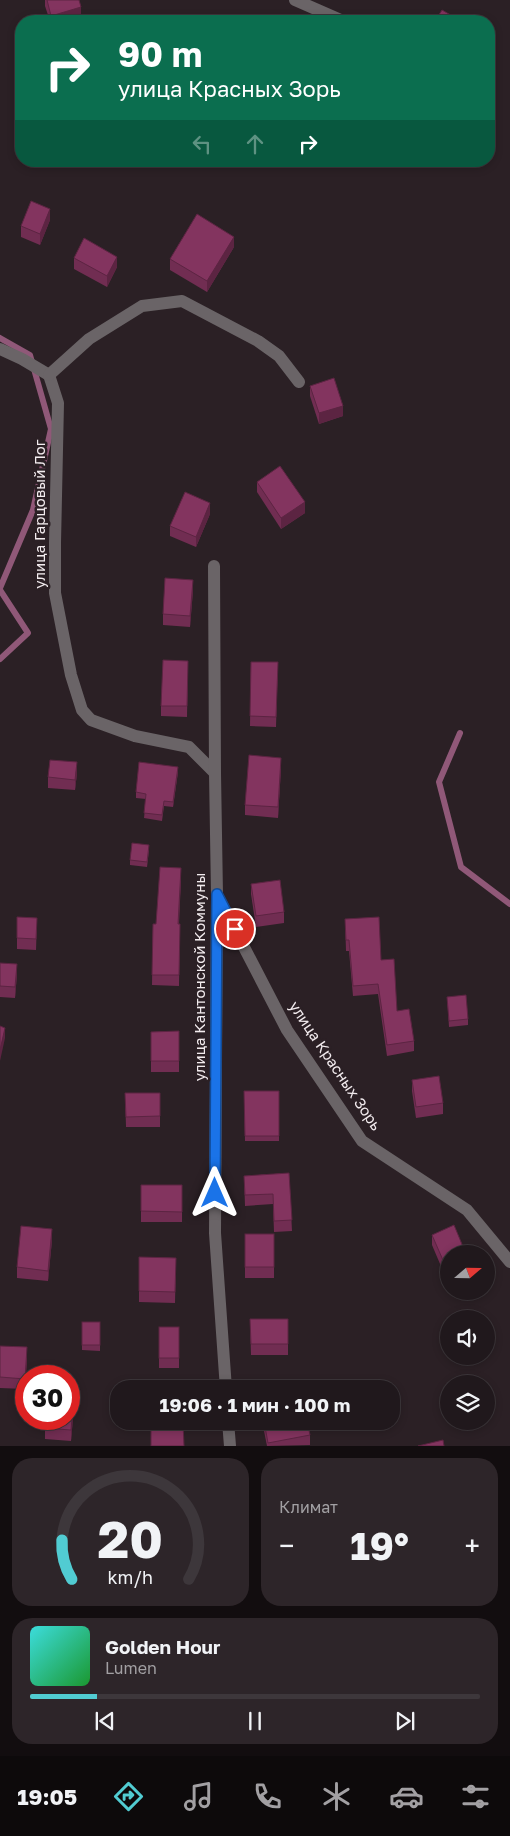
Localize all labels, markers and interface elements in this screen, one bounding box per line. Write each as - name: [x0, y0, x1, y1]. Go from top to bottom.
- text: 90 m: [118, 33, 202, 75]
- icon: right: [35, 35, 100, 100]
- text: улица Красных Зорь: [118, 75, 341, 102]
- icon: left: [188, 130, 216, 158]
- icon: ahead: [241, 130, 269, 158]
- icon: right: [294, 130, 322, 158]
- street label: улица Гарцовый Лог: [30, 439, 48, 589]
- street label: улица Кантонской Коммуны: [190, 873, 208, 1081]
- pin: [214, 908, 256, 950]
- icon: arrive: [221, 915, 249, 943]
- street label: улица Красных Зорь: [286, 997, 386, 1134]
- position arrow: [188, 1166, 240, 1218]
- north arrow: [440, 1245, 495, 1300]
- map controls: [440, 1245, 495, 1430]
- button: sound: [440, 1310, 495, 1365]
- speed limit sign: 30: [15, 1365, 80, 1430]
- button: layers: [440, 1375, 495, 1430]
- text: 19:06 · 1 мин · 100 m: [160, 1393, 350, 1416]
- text: Климат: [279, 1497, 338, 1517]
- text: 20: [98, 1507, 163, 1569]
- text: 19°: [350, 1523, 409, 1568]
- text: −: [279, 1529, 294, 1562]
- text: +: [465, 1529, 480, 1562]
- text: km/h: [108, 1566, 153, 1588]
- text: Golden Hour: [105, 1635, 220, 1658]
- text: Lumen: [105, 1658, 157, 1678]
- icon: previous: [91, 1707, 119, 1735]
- icon: pause: [241, 1707, 269, 1735]
- icon: next: [391, 1707, 419, 1735]
- icon: directions: [111, 1779, 146, 1814]
- icon: music: [181, 1779, 216, 1814]
- icon: phone: [250, 1779, 285, 1814]
- icon: climate: [319, 1779, 354, 1814]
- icon: car: [389, 1779, 424, 1814]
- icon: filters: [458, 1779, 493, 1814]
- text: 19:05: [17, 1783, 77, 1810]

